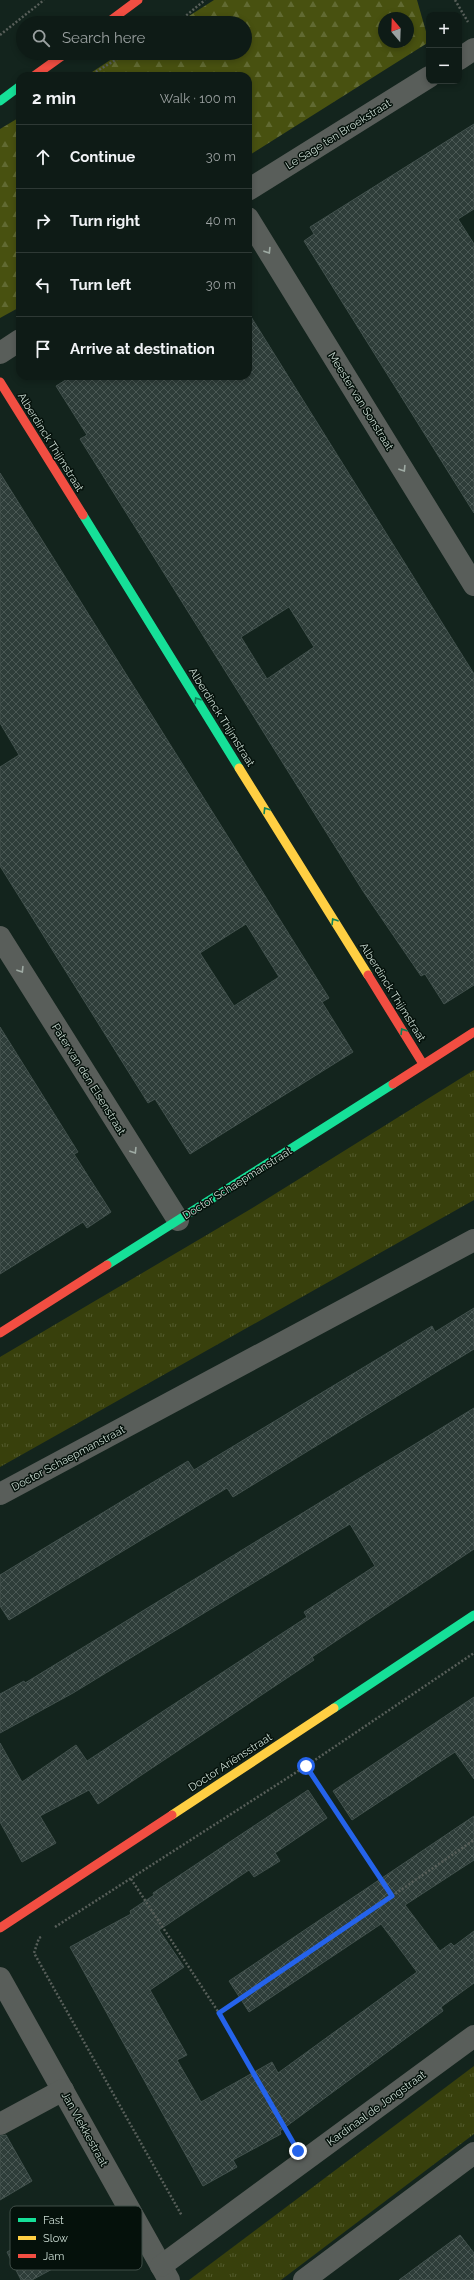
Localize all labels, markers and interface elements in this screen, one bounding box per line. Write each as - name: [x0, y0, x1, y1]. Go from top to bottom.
- north arrow: [378, 12, 414, 48]
- map controls: [426, 12, 462, 84]
- button: +: [426, 12, 462, 48]
- search box: [16, 16, 252, 60]
- icon: search: [30, 27, 52, 49]
- text: Search here: [62, 29, 145, 47]
- button: −: [426, 48, 462, 84]
- text: 2 min: [32, 88, 76, 108]
- text: Walk · 100 m: [160, 91, 236, 106]
- street label: Le Sage ten Broekstraat: [283, 96, 394, 172]
- icon: ahead: [32, 146, 54, 168]
- text: Continue: [70, 148, 135, 166]
- text: 30 m: [206, 149, 236, 164]
- icon: right: [32, 210, 54, 232]
- text: Turn right: [70, 212, 140, 230]
- text: 40 m: [206, 213, 236, 228]
- one-way arrow: [264, 247, 271, 254]
- icon: left: [32, 274, 54, 296]
- text: Turn left: [70, 276, 131, 294]
- text: 30 m: [206, 277, 236, 292]
- icon: arrive: [32, 338, 54, 360]
- text: Arrive at destination: [70, 340, 215, 358]
- street label: Meester van Sonstraat: [325, 350, 396, 453]
- street label: Alberdinck Thijmstraat: [15, 390, 86, 494]
- one-way arrow: [398, 465, 405, 472]
- street label: Alberdinck Thijmstraat: [186, 665, 257, 769]
- one-way arrow: [194, 697, 202, 704]
- one-way arrow: [263, 807, 270, 814]
- one-way arrow: [331, 918, 339, 925]
- street label: Alberdinck Thijmstraat: [357, 940, 428, 1044]
- one-way arrow: [16, 966, 23, 973]
- street label: Pater van den Elsenstraat: [49, 1021, 128, 1138]
- one-way arrow: [400, 1028, 407, 1035]
- street label: Doctor Schaepmanstraat: [180, 1144, 295, 1222]
- one-way arrow: [130, 1147, 137, 1154]
- street label: Doctor Schaepmanstraat: [9, 1423, 127, 1494]
- street label: Doctor Ariënsstraat: [186, 1730, 275, 1794]
- route start: [297, 1757, 315, 1775]
- street label: Kardinaal de Jongstraat: [324, 2068, 429, 2149]
- street label: Jan Vlekkestraat: [59, 2090, 111, 2169]
- route end: [289, 2142, 307, 2160]
- legend: [10, 2206, 142, 2270]
- text: Fast: [43, 2214, 64, 2227]
- text: Slow: [43, 2232, 68, 2245]
- text: Jam: [43, 2250, 64, 2263]

